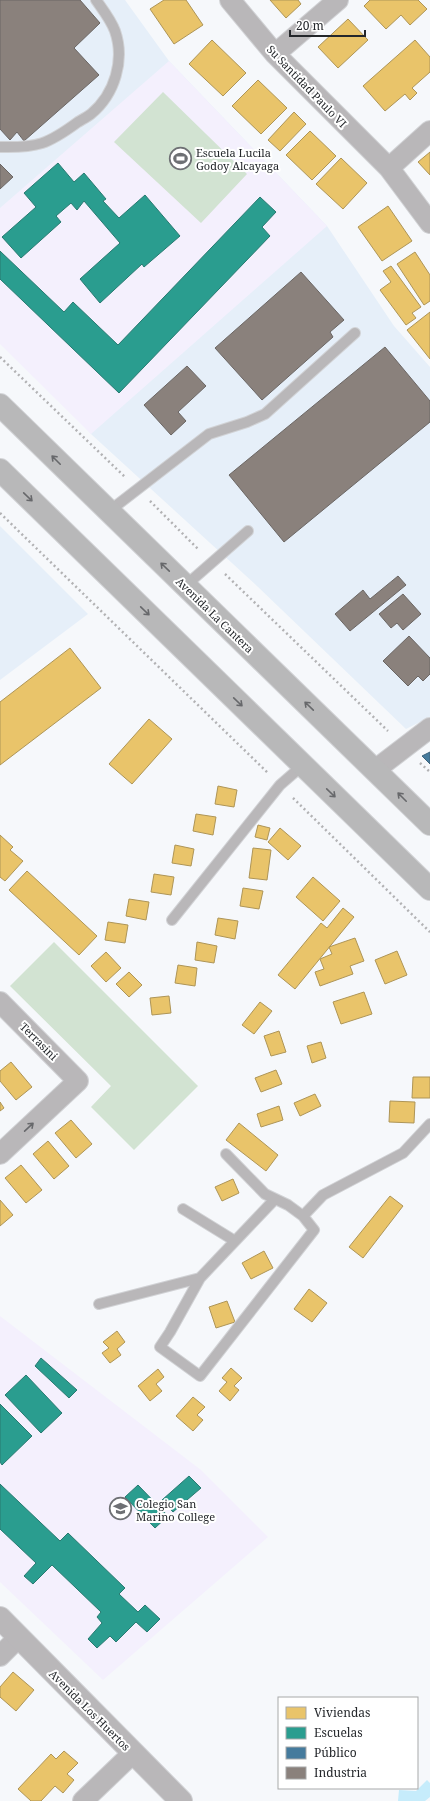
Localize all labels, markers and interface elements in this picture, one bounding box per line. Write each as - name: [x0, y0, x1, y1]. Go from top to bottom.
- scale bar: [290, 12, 365, 38]
- text: 20 m: [296, 17, 324, 34]
- street label: Su Santidad Paulo VI: [264, 42, 350, 130]
- sports icon: Escuela Lucila Godoy Alcayaga: [168, 145, 194, 171]
- place label: Escuela Lucila Godoy Alcayaga: [196, 145, 279, 173]
- one-way arrow: [51, 455, 61, 465]
- one-way arrow: [23, 492, 33, 502]
- one-way arrow: [160, 562, 170, 572]
- street label: Avenida La Cantera: [173, 574, 257, 656]
- one-way arrow: [140, 606, 150, 616]
- one-way arrow: [233, 697, 243, 707]
- one-way arrow: [304, 701, 314, 711]
- one-way arrow: [326, 788, 336, 797]
- one-way arrow: [397, 792, 407, 802]
- street label: Terrasini: [17, 1019, 61, 1063]
- one-way arrow: [23, 1123, 33, 1132]
- school or university icon: Colegio San Marino College: [107, 1496, 133, 1522]
- place label: Colegio San Marino College: [136, 1496, 215, 1524]
- street label: Avenida Los Huertos: [46, 1666, 134, 1754]
- legend: [278, 1697, 418, 1789]
- text: Viviendas: [314, 1704, 370, 1721]
- text: Escuelas: [314, 1724, 363, 1741]
- text: Público: [314, 1744, 357, 1761]
- text: Industria: [314, 1764, 367, 1781]

